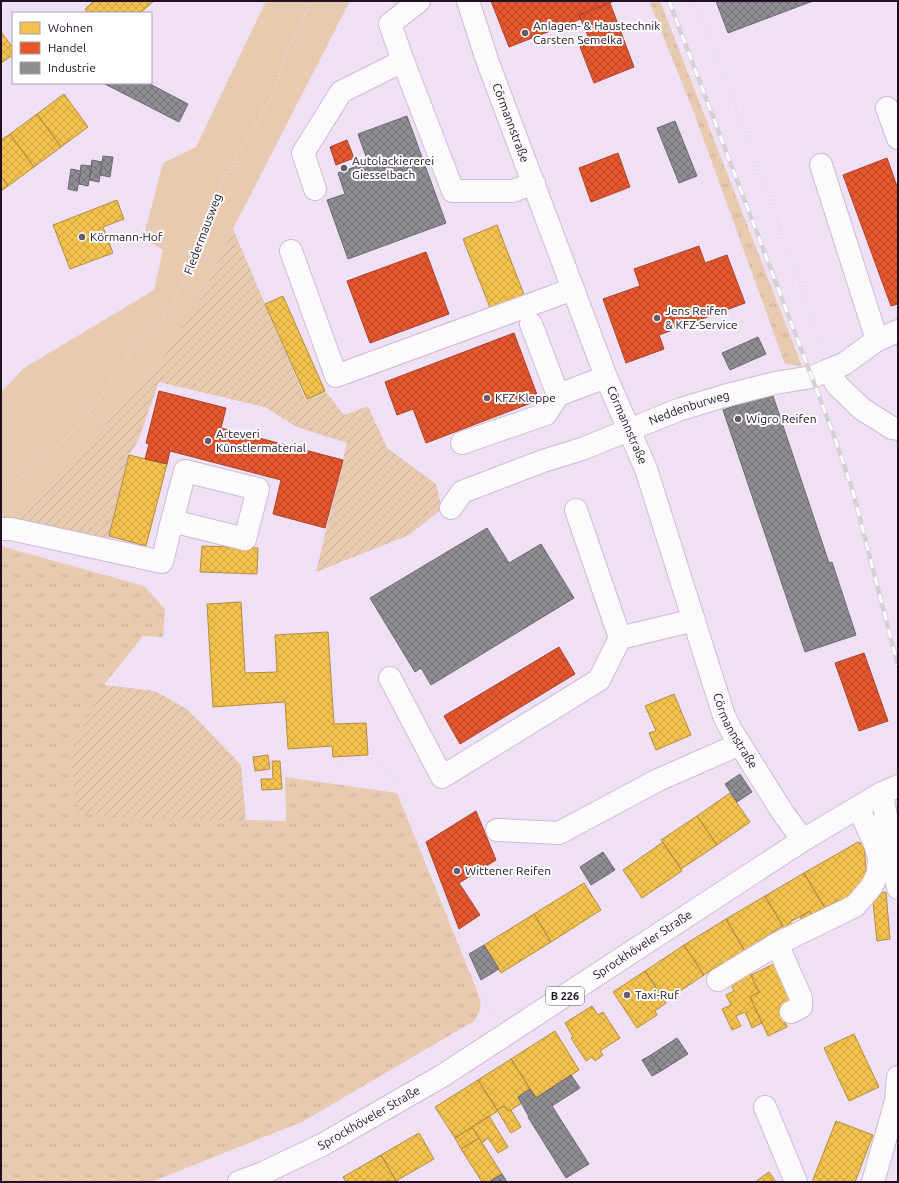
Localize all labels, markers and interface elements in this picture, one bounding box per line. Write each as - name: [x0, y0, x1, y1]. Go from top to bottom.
- legend: [12, 12, 152, 84]
- place label: Anlagen- & Haustechnik Carsten Semelka: [533, 19, 660, 46]
- text: Wohnen: [48, 21, 93, 34]
- marker: Anlagen- & Haustechnik Carsten Semelka: [520, 28, 530, 38]
- text: Handel: [48, 41, 86, 54]
- text: Industrie: [48, 61, 96, 74]
- street label: Cörmannstraße: [490, 81, 532, 164]
- place label: Autolackiererei Giesselbach: [352, 154, 434, 181]
- marker: Autolackiererei Giesselbach: [339, 163, 349, 173]
- street label: Fledermausweg: [181, 191, 224, 276]
- place label: Körmann-Hof: [90, 230, 163, 243]
- marker: Körmann-Hof: [77, 232, 87, 242]
- place label: Jens Reifen & KFZ-Service: [665, 304, 738, 331]
- marker: Jens Reifen & KFZ-Service: [652, 313, 662, 323]
- street label: Cörmannstraße: [605, 384, 650, 466]
- street label: Neddenburweg: [647, 388, 731, 427]
- place label: KFZ Kleppe: [495, 391, 556, 404]
- marker: KFZ Kleppe: [482, 393, 492, 403]
- place label: Wigro Reifen: [746, 412, 817, 425]
- marker: Wigro Reifen: [733, 414, 743, 424]
- place label: Arteveri Künstlermaterial: [216, 427, 306, 454]
- marker: Arteveri Künstlermaterial: [203, 436, 213, 446]
- street label: Cörmannstraße: [711, 691, 760, 771]
- place label: Wittener Reifen: [465, 864, 551, 877]
- marker: Wittener Reifen: [452, 866, 462, 876]
- street label: Sprockhöveler Straße: [590, 907, 694, 982]
- road number: B 226: [546, 987, 584, 1005]
- place label: Taxi-Ruf: [635, 988, 679, 1001]
- marker: Taxi-Ruf: [622, 990, 632, 1000]
- street label: Sprockhöveler Straße: [316, 1083, 422, 1152]

